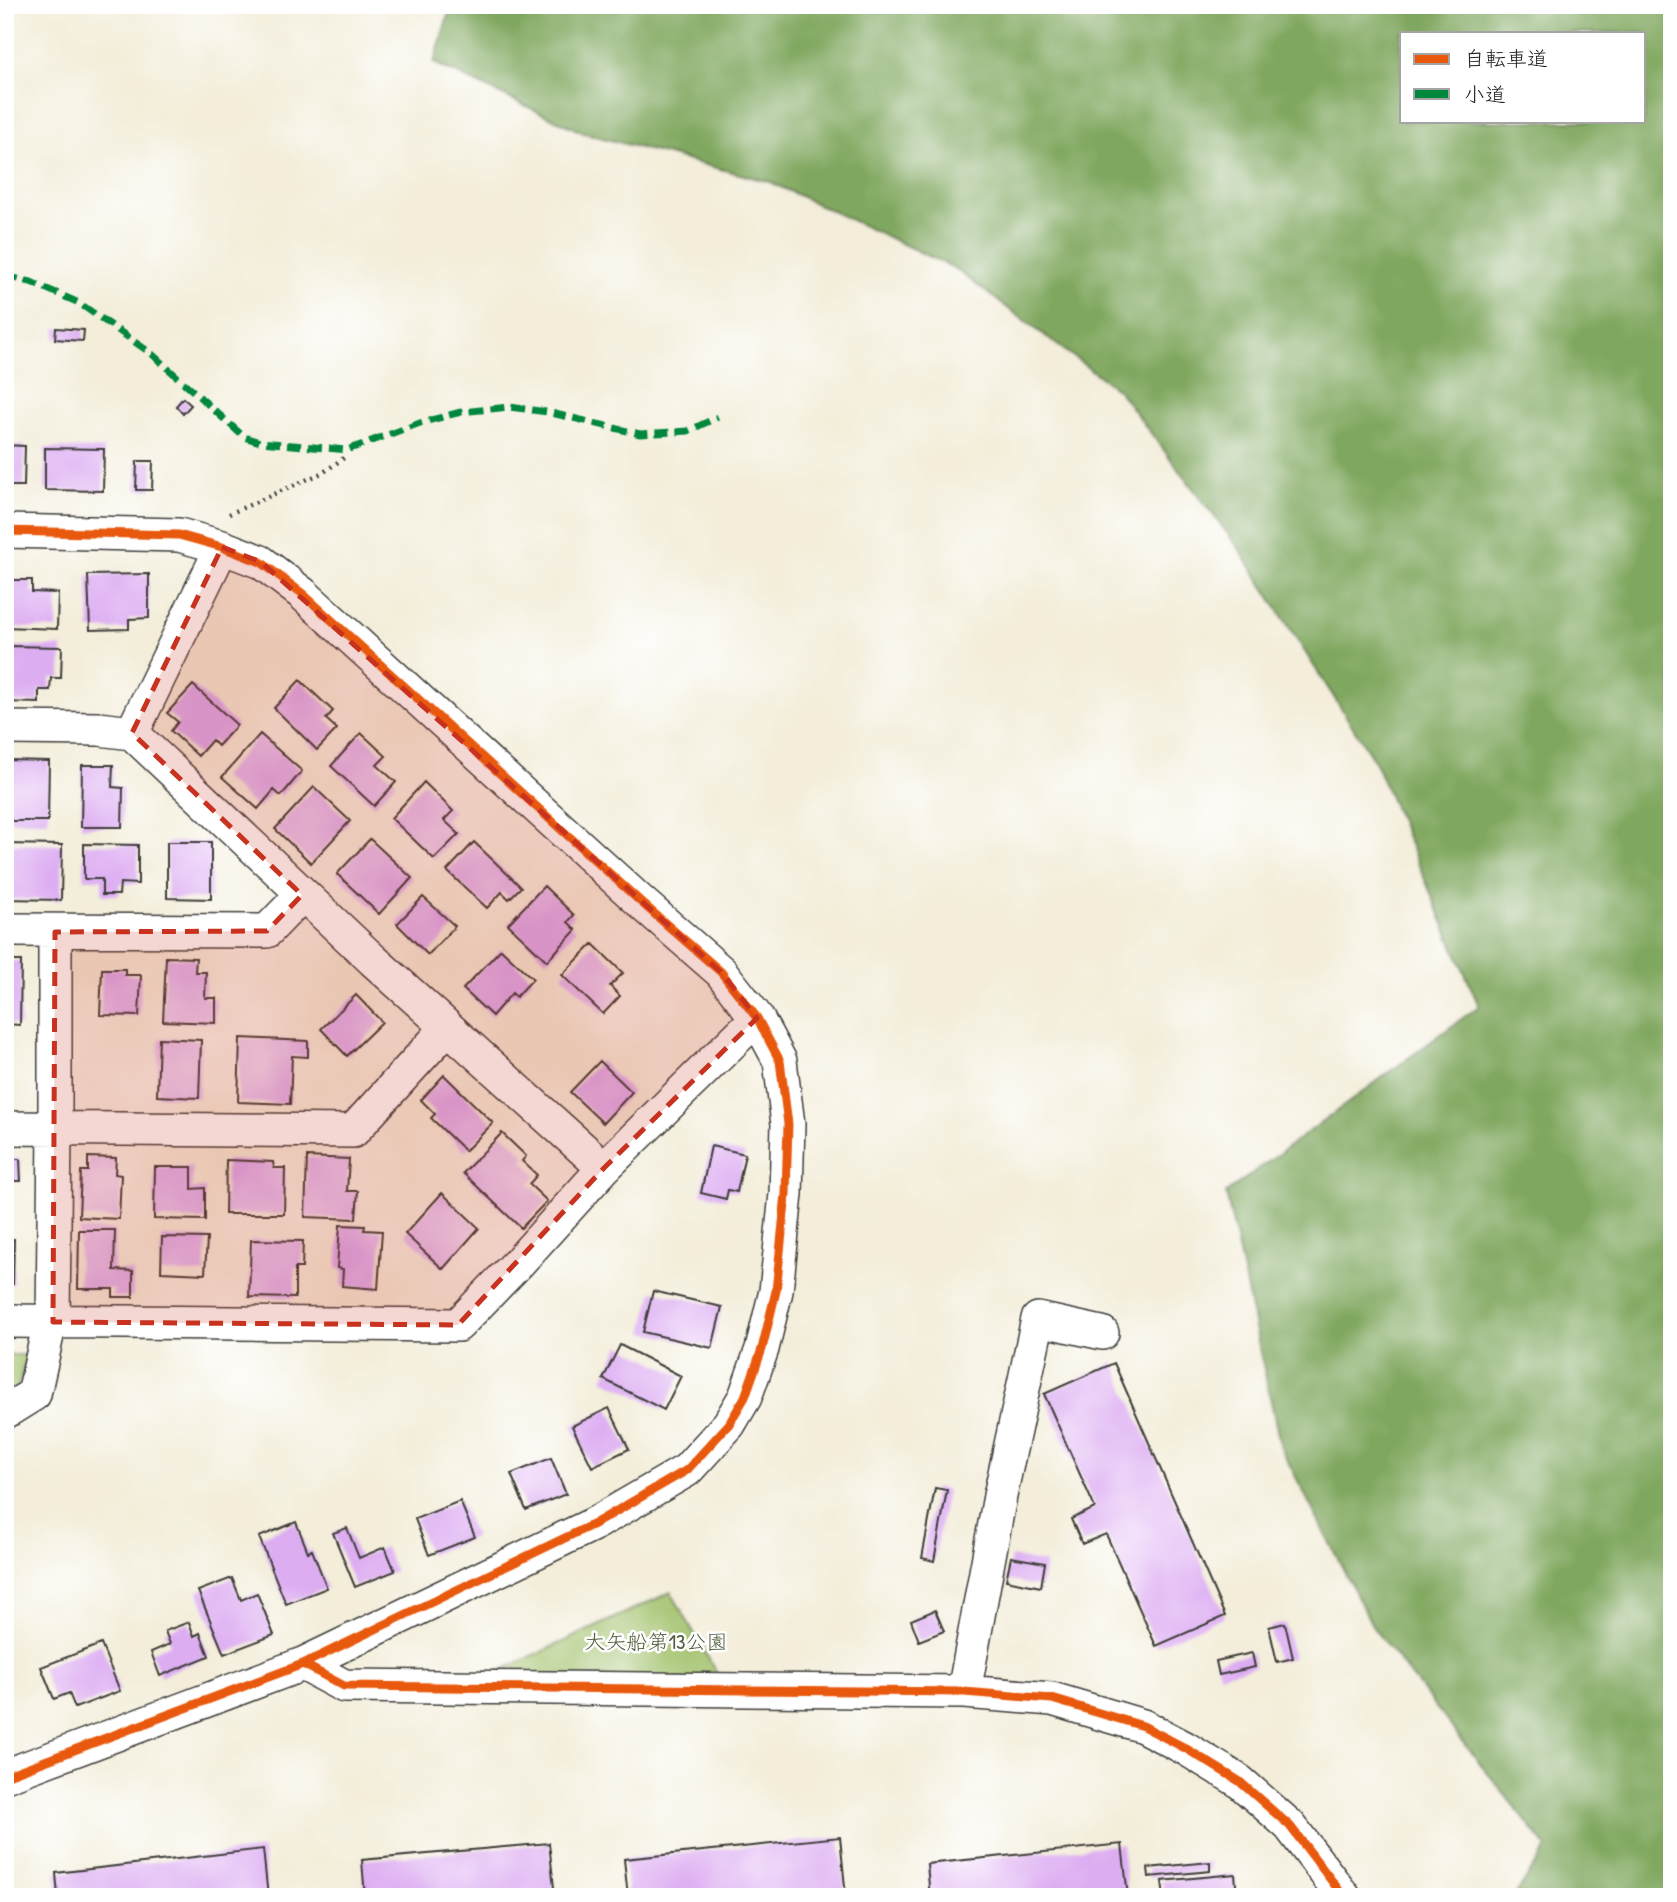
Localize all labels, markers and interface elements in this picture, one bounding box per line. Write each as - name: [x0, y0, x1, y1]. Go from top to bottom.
- legend: [1400, 32, 1646, 122]
- text: 自転車道: [1464, 44, 1548, 73]
- text: 小道: [1464, 80, 1506, 109]
- park label: 大矢船第13公園: [584, 1627, 728, 1656]

